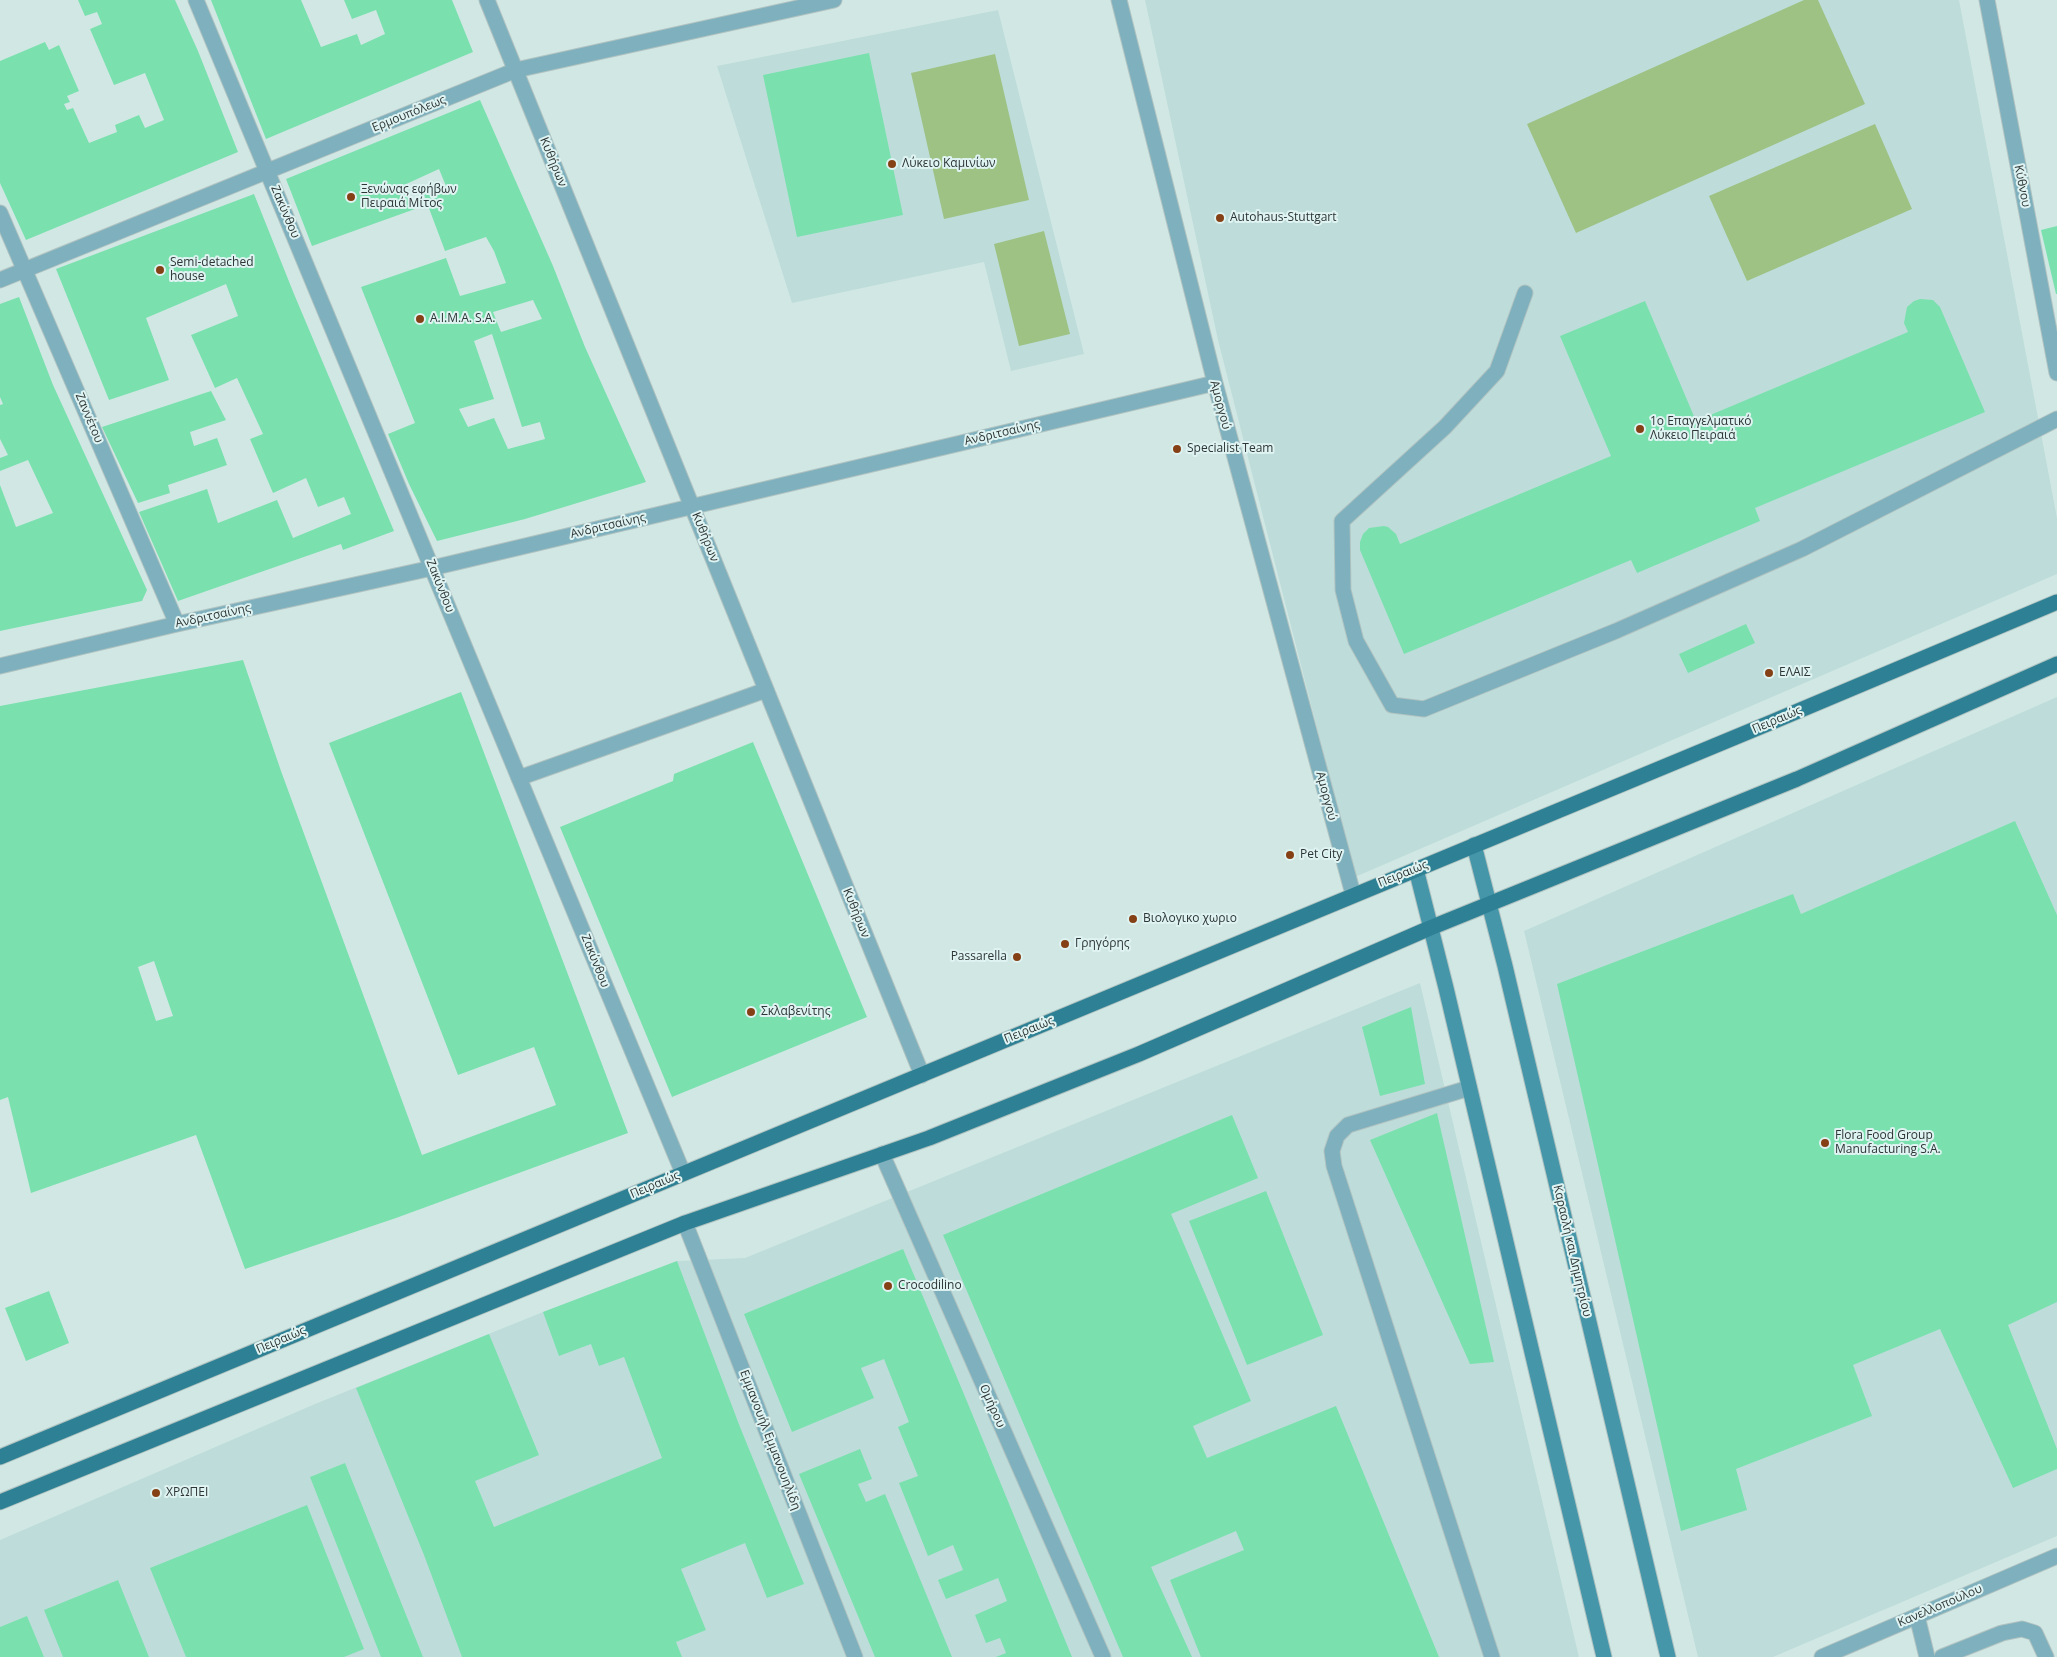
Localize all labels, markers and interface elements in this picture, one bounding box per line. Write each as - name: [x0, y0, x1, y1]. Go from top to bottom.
- street label: Ερμουπόλεως: [370, 93, 448, 135]
- street label: Κυθήρων: [537, 135, 569, 189]
- place label: Λύκειο Καμινίων: [902, 157, 996, 171]
- marker: Λύκειο Καμινίων: [886, 158, 898, 170]
- street label: Κύθνου: [2011, 164, 2033, 208]
- street label: Ζακύνθου: [267, 183, 303, 241]
- place label: Ξενώνας εφήβων Πειραιά Μίτος: [361, 183, 457, 211]
- marker: Ξενώνας εφήβων Πειραιά Μίτος: [345, 191, 357, 203]
- place label: Autohaus-Stuttgart: [1230, 211, 1337, 225]
- marker: Autohaus-Stuttgart: [1214, 212, 1226, 224]
- place label: Semi-detached house: [170, 256, 254, 284]
- marker: Semi-detached house: [154, 264, 166, 276]
- place label: A.I.M.A. S.A.: [430, 312, 496, 326]
- marker: A.I.M.A. S.A.: [414, 313, 426, 325]
- street label: Αμοργού: [1207, 379, 1233, 431]
- street label: Ζαννέτου: [72, 391, 106, 445]
- place label: 1ο Επαγγελματικό Λύκειο Πειραιά: [1650, 415, 1751, 443]
- street label: Ανδριτσαίνης: [963, 417, 1041, 449]
- marker: 1ο Επαγγελματικό Λύκειο Πειραιά: [1634, 423, 1646, 435]
- place label: Specialist Team: [1187, 442, 1273, 456]
- marker: Specialist Team: [1171, 443, 1183, 455]
- street label: Ανδριτσαίνης: [569, 510, 647, 542]
- street label: Κυθήρων: [689, 510, 721, 564]
- street label: Ζακύνθου: [423, 557, 457, 615]
- street label: Ανδριτσαίνης: [174, 601, 252, 631]
- place label: ΕΛΑΙΣ: [1779, 666, 1811, 680]
- marker: ΕΛΑΙΣ: [1763, 667, 1775, 679]
- street label: Πειραιώς: [1750, 703, 1804, 737]
- street label: Αμοργού: [1313, 770, 1339, 822]
- place label: Pet City: [1300, 848, 1342, 862]
- marker: Pet City: [1284, 849, 1296, 861]
- street label: Πειραιώς: [1376, 858, 1430, 890]
- street label: Κυθήρων: [840, 886, 872, 940]
- place label: Βιολογικο χωριο: [1143, 912, 1237, 926]
- marker: Βιολογικο χωριο: [1127, 913, 1139, 925]
- street label: Ζακύνθου: [578, 932, 612, 990]
- place label: Γρηγόρης: [1075, 937, 1130, 951]
- marker: Γρηγόρης: [1059, 938, 1071, 950]
- place label: Passarella: [951, 950, 1007, 964]
- marker: Passarella: [1011, 951, 1023, 963]
- place label: Σκλαβενίτης: [761, 1005, 830, 1019]
- marker: Σκλαβενίτης: [745, 1006, 757, 1018]
- street label: Πειραιώς: [1002, 1014, 1056, 1046]
- place label: Flora Food Group Manufacturing S.A.: [1835, 1129, 1941, 1157]
- marker: Flora Food Group Manufacturing S.A.: [1819, 1137, 1831, 1149]
- street label: Πειραιώς: [628, 1168, 682, 1202]
- street label: Καραολή και Δημητρίου: [1550, 1184, 1594, 1318]
- place label: Crocodilino: [898, 1279, 962, 1293]
- marker: Crocodilino: [882, 1280, 894, 1292]
- street label: Πειραιώς: [254, 1323, 308, 1357]
- street label: Εμμανουήλ Εμμανουηλίδη: [737, 1368, 803, 1512]
- street label: Ομήρου: [976, 1382, 1008, 1430]
- place label: ΧΡΩΠΕΙ: [166, 1486, 208, 1500]
- marker: ΧΡΩΠΕΙ: [150, 1487, 162, 1499]
- street label: Κανελλοπούλου: [1896, 1582, 1984, 1630]

